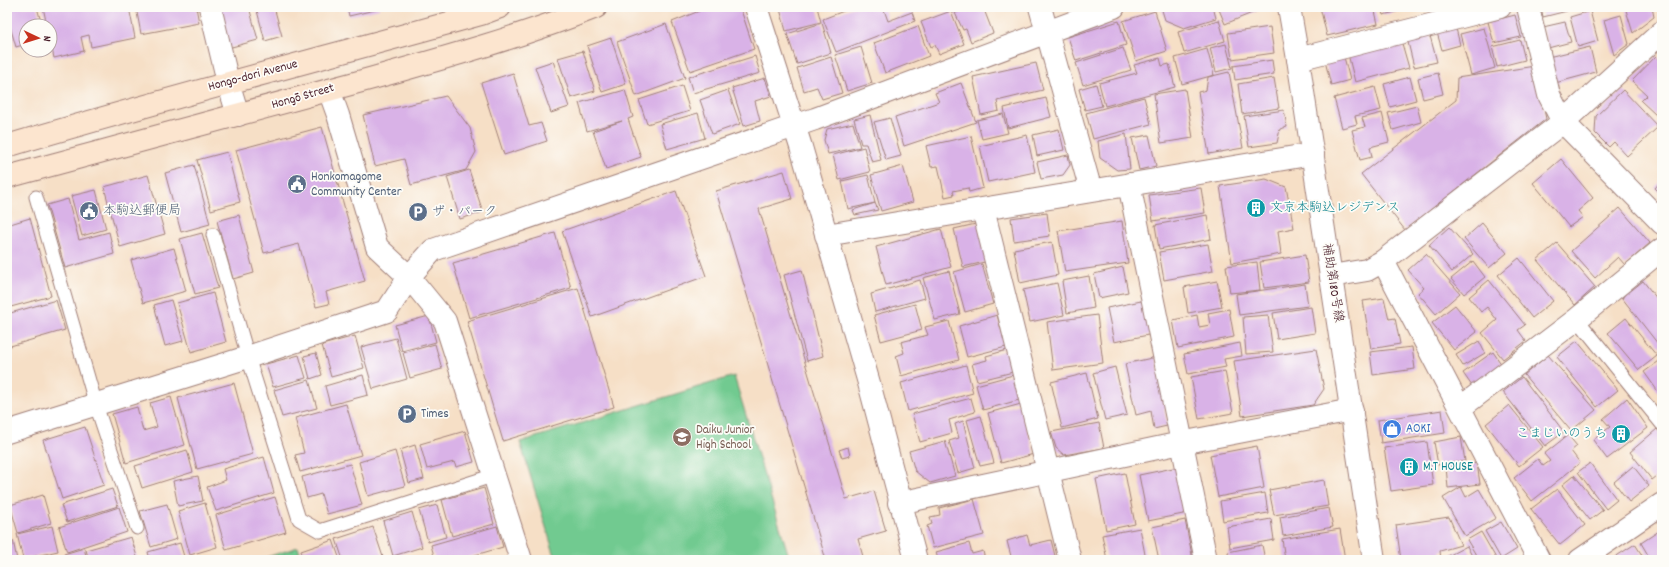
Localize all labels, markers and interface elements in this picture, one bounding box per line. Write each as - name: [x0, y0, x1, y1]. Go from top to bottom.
- north arrow: [18, 18, 58, 58]
- text: N: [38, 35, 54, 42]
- street label: Hongo-dori Avenue: [206, 55, 300, 97]
- street label: Hongō Street: [269, 79, 337, 115]
- place label: Honkomagome Community Center: [311, 168, 402, 202]
- public building icon: Honkomagome Community Center: [286, 173, 308, 195]
- building icon: 文京本駒込レジデンス: [1245, 197, 1267, 219]
- place label: 文京本駒込レジデンス: [1270, 199, 1400, 218]
- public building icon: 本駒込郵便局: [78, 200, 100, 222]
- parking icon: ザ・パーク: [407, 201, 429, 223]
- place label: 本駒込郵便局: [103, 202, 181, 221]
- place label: ザ・パーク: [432, 203, 497, 222]
- street label: 補助第180号線: [1316, 242, 1348, 325]
- parking icon: Times: [396, 403, 418, 425]
- place label: Times: [421, 405, 449, 424]
- shop icon: AOKI: [1381, 418, 1403, 440]
- place label: AOKI: [1406, 420, 1431, 439]
- place label: Daiku Junior High School: [696, 421, 755, 455]
- building icon: こまじいのうち: [1610, 423, 1632, 445]
- place label: こまじいのうち: [1516, 425, 1607, 444]
- school or university icon: Daiku Junior High School: [671, 426, 693, 448]
- building icon: M.T HOUSE: [1398, 456, 1420, 478]
- place label: M.T HOUSE: [1423, 458, 1473, 477]

